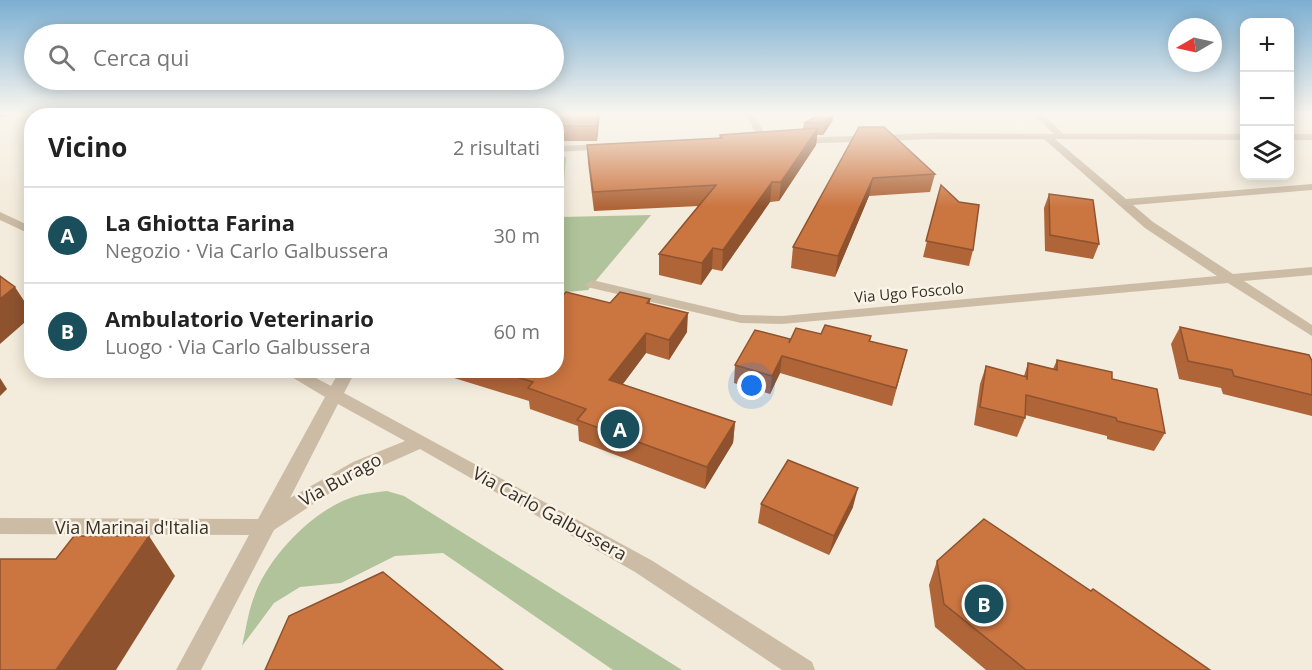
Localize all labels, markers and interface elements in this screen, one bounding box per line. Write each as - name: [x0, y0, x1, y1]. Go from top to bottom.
- north arrow: [1168, 18, 1222, 72]
- map controls: [1240, 18, 1294, 180]
- button: +: [1240, 18, 1294, 72]
- search box: [24, 24, 564, 90]
- icon: search: [45, 41, 78, 74]
- text: Cerca qui: [93, 42, 189, 72]
- button: −: [1240, 72, 1294, 126]
- button: layers: [1240, 126, 1294, 180]
- text: Vicino: [48, 129, 127, 165]
- text: 2 risultati: [453, 134, 540, 161]
- text: La Ghiotta Farina: [105, 207, 295, 237]
- text: A: [61, 222, 74, 249]
- text: 30 m: [493, 222, 540, 249]
- text: Negozio · Via Carlo Galbussera: [105, 237, 389, 264]
- street label: Via Ugo Foscolo: [853, 277, 965, 307]
- text: Ambulatorio Veterinario: [105, 303, 374, 333]
- text: B: [61, 318, 74, 345]
- text: 60 m: [493, 318, 540, 345]
- text: Luogo · Via Carlo Galbussera: [105, 333, 371, 360]
- your location: [737, 371, 766, 400]
- pin: A: [600, 406, 640, 452]
- street label: Via Burago: [295, 447, 385, 511]
- street label: Via Carlo Galbussera: [469, 461, 631, 565]
- street label: Via Marinai d'Italia: [55, 515, 209, 539]
- pin: B: [964, 582, 1004, 626]

